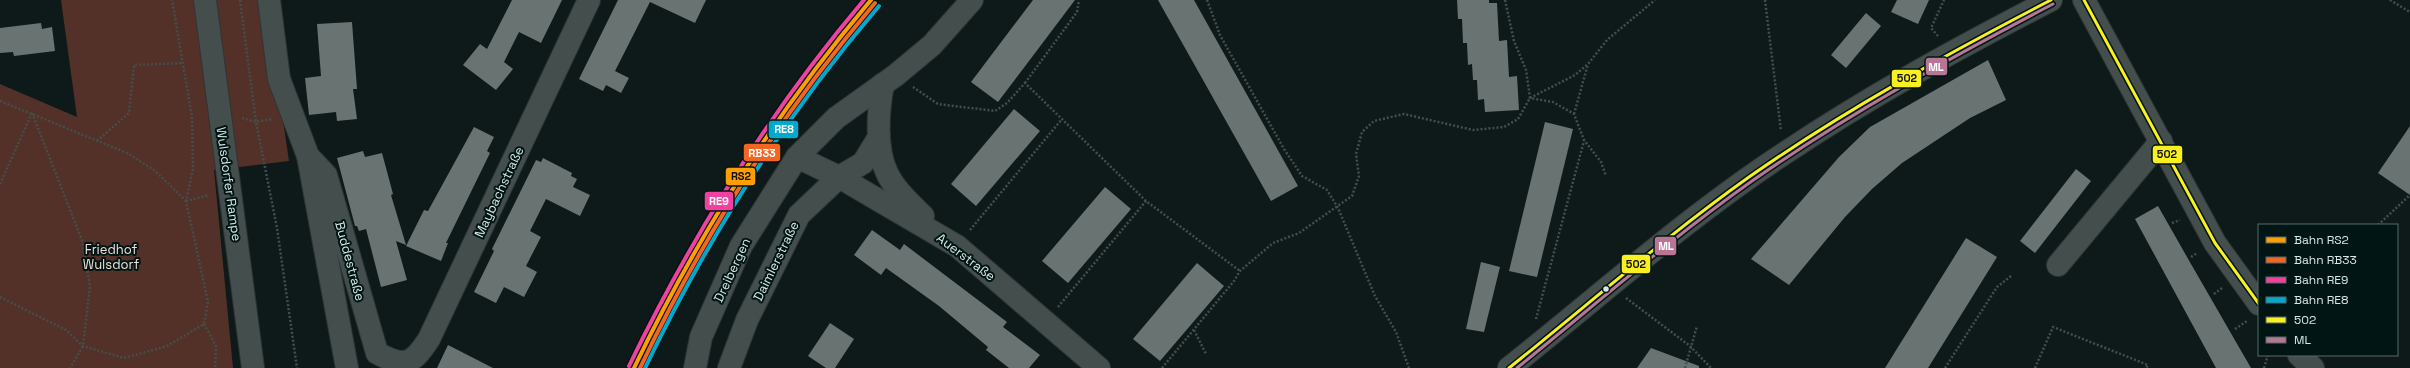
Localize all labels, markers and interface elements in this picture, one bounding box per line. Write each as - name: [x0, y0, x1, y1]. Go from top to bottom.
- line badge: ML: [1925, 57, 1948, 76]
- text: ML: [1928, 60, 1944, 74]
- line badge: 502: [1891, 69, 1922, 88]
- text: 502: [1897, 71, 1918, 85]
- line badge: RE8: [768, 120, 799, 139]
- text: RE8: [774, 122, 794, 136]
- street label: Wulsdorfer Rampe: [213, 126, 245, 242]
- line badge: RB33: [743, 143, 781, 162]
- street label: Maybachstraße: [470, 144, 528, 240]
- line badge: 502: [2152, 145, 2183, 164]
- text: RB33: [748, 146, 776, 160]
- text: 502: [2157, 147, 2178, 161]
- line badge: RS2: [725, 167, 756, 186]
- text: RS2: [731, 169, 752, 183]
- line badge: RE9: [704, 191, 734, 211]
- text: RE9: [709, 194, 729, 208]
- street label: Daimlerstraße: [749, 218, 803, 304]
- street label: Buddestraße: [331, 219, 369, 303]
- legend: [2258, 224, 2398, 356]
- street label: Auerstraße: [933, 229, 999, 285]
- text: Bahn RS2: [2294, 232, 2349, 248]
- street label: Dreibergen: [710, 235, 754, 305]
- line badge: ML: [1654, 236, 1677, 256]
- text: ML: [1658, 239, 1674, 253]
- park label: Friedhof Wulsdorf: [83, 241, 139, 273]
- text: Bahn RB33: [2294, 252, 2357, 268]
- line badge: 502: [1621, 254, 1651, 274]
- text: 502: [1626, 257, 1647, 271]
- text: Bahn RE9: [2294, 272, 2348, 288]
- unlabelled marker: [1601, 284, 1611, 294]
- text: Bahn RE8: [2294, 292, 2348, 308]
- text: 502: [2294, 312, 2316, 328]
- text: ML: [2294, 332, 2311, 348]

